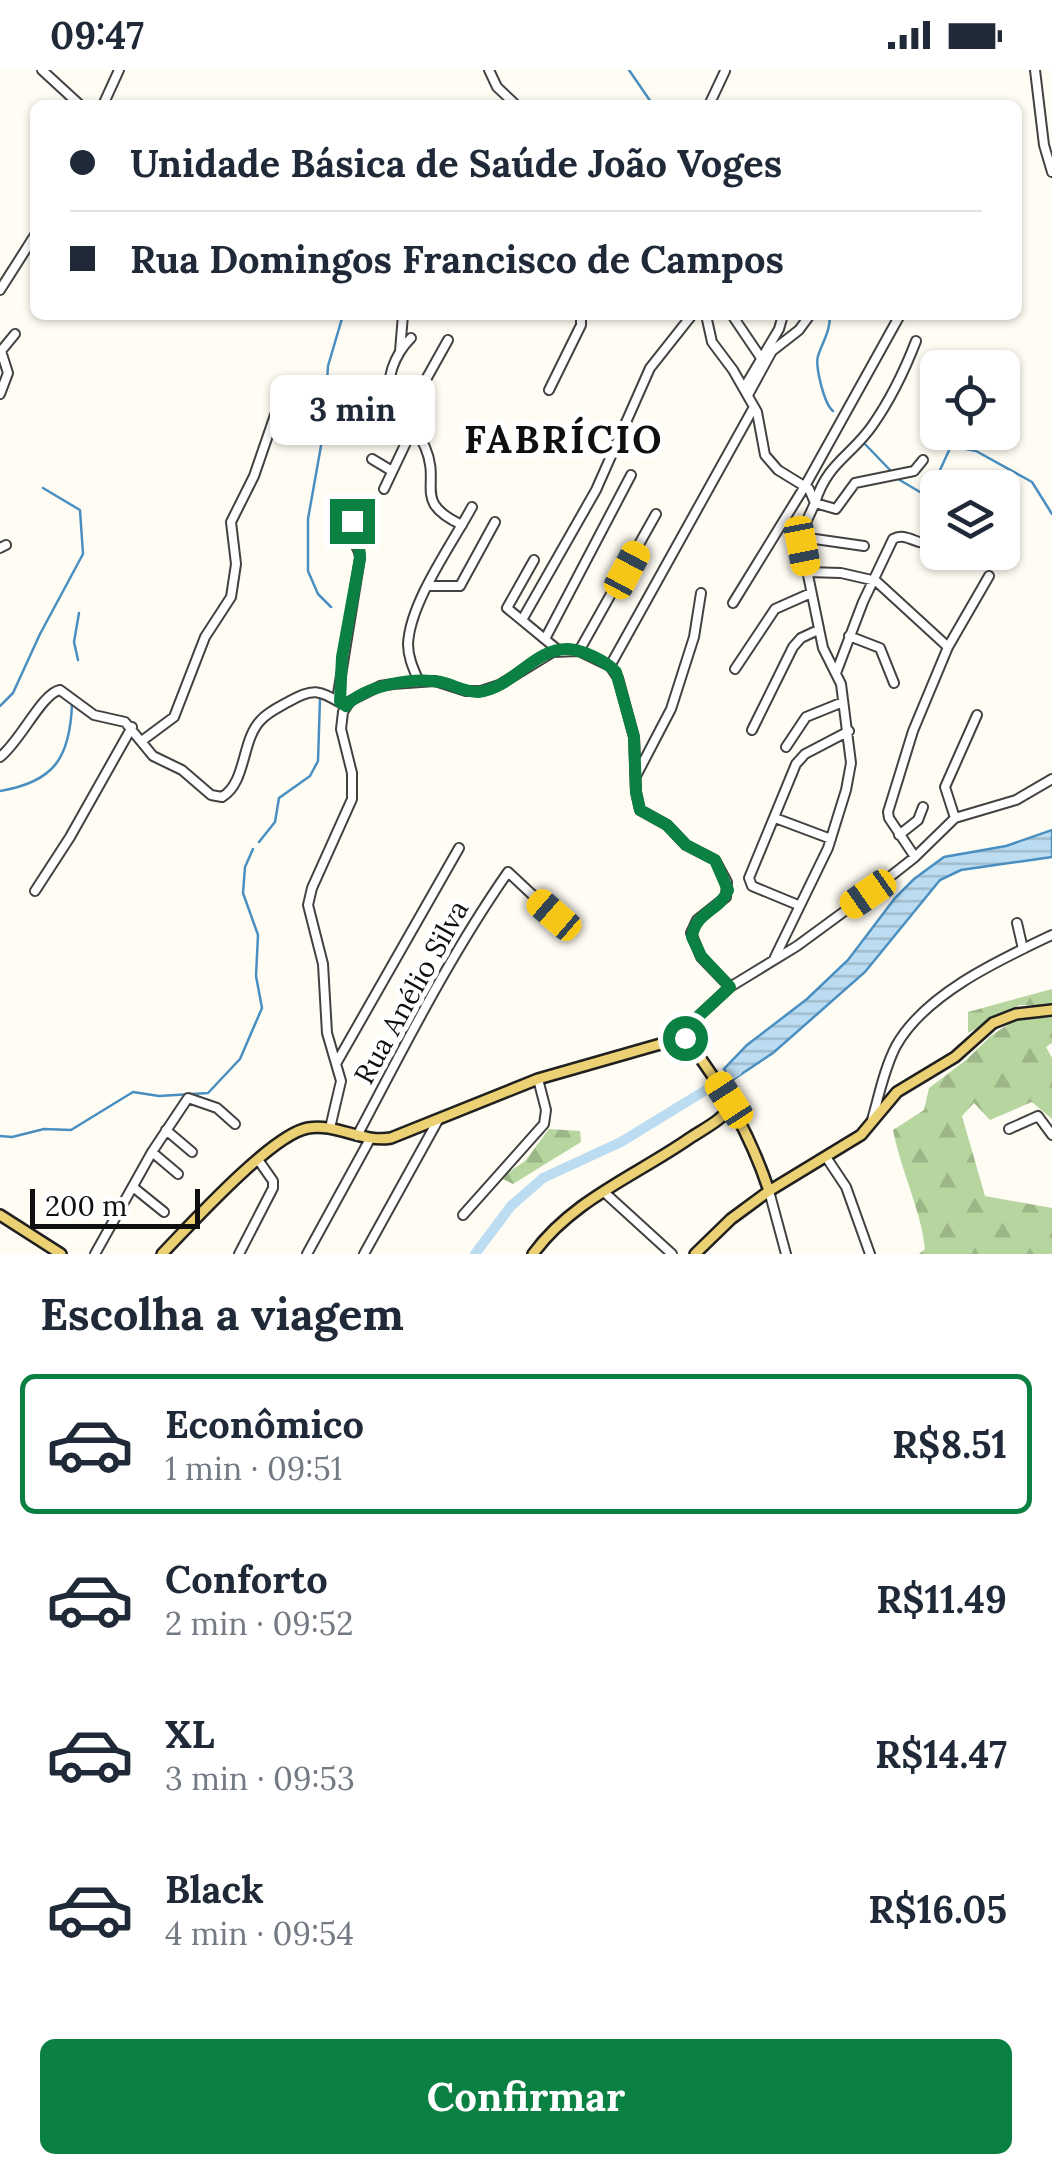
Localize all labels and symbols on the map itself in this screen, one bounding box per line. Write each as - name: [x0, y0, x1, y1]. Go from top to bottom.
- callout: 3 min: [270, 376, 434, 446]
- district label: FABRÍCIO: [464, 415, 664, 463]
- route end: [330, 499, 375, 544]
- car: [782, 514, 822, 578]
- car: [600, 536, 654, 604]
- car: [835, 865, 901, 923]
- car: [522, 884, 586, 946]
- street label: Rua Anélio Silva: [346, 894, 476, 1090]
- route start: [663, 1016, 708, 1061]
- car: [700, 1067, 758, 1133]
- scale bar: [30, 1184, 200, 1228]

